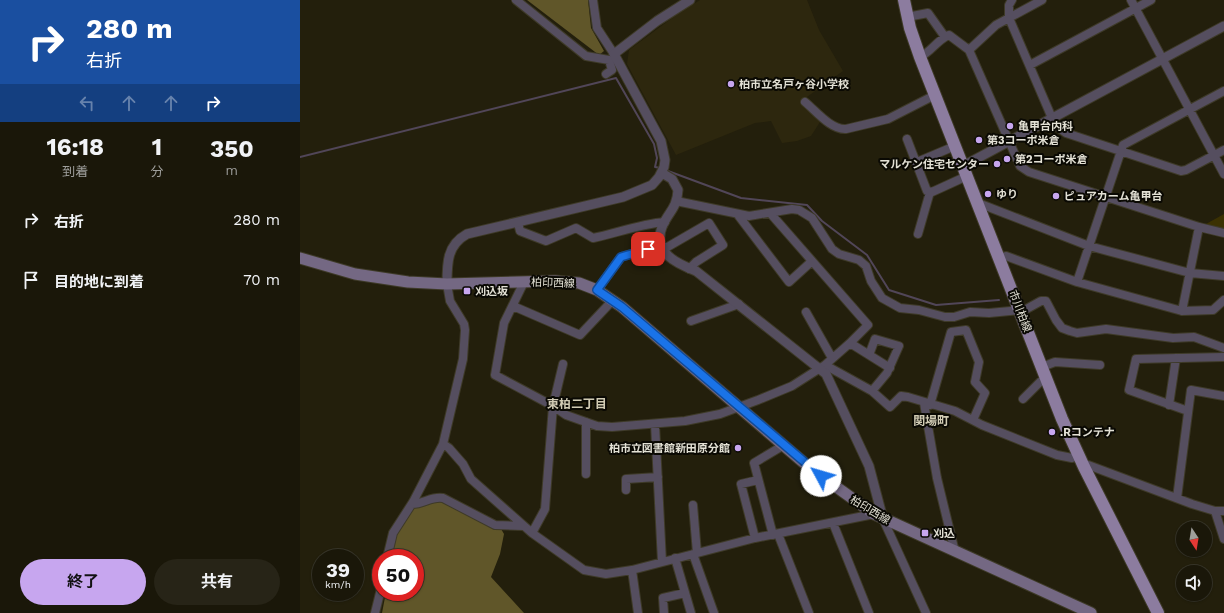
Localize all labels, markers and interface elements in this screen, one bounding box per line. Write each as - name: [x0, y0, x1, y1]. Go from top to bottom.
- text: 280 m: [86, 12, 173, 45]
- icon: right: [20, 16, 72, 68]
- text: 右折: [86, 50, 122, 71]
- place label: 柏市立名戸ヶ谷小学校: [739, 78, 849, 91]
- marker: 柏市立名戸ヶ谷小学校: [726, 79, 736, 89]
- icon: left: [76, 92, 98, 114]
- icon: ahead: [118, 92, 140, 114]
- icon: ahead: [160, 92, 182, 114]
- icon: right: [202, 92, 224, 114]
- place label: 亀甲台内科: [1018, 120, 1073, 133]
- marker: 亀甲台内科: [1005, 121, 1015, 131]
- text: 16:18: [46, 133, 104, 161]
- text: 1: [152, 133, 162, 161]
- place label: 第3コーポ米倉: [987, 134, 1060, 147]
- text: 350: [210, 135, 254, 163]
- marker: 第3コーポ米倉: [974, 135, 984, 145]
- place label: 第2コーポ米倉: [1015, 153, 1088, 166]
- marker: 第2コーポ米倉: [1002, 154, 1012, 164]
- place label: マルケン住宅センター: [879, 158, 989, 171]
- marker: マルケン住宅センター: [992, 159, 1002, 169]
- text: m: [226, 163, 238, 178]
- text: 到着: [62, 164, 88, 179]
- text: 分: [151, 164, 164, 179]
- place label: ゆり: [996, 188, 1018, 201]
- marker: ゆり: [983, 189, 993, 199]
- place label: ピュアカーム亀甲台: [1064, 190, 1162, 203]
- marker: ピュアカーム亀甲台: [1051, 191, 1061, 201]
- icon: right: [20, 209, 42, 231]
- text: 280 m: [233, 211, 280, 229]
- text: 右折: [54, 213, 84, 231]
- pin: [631, 232, 665, 266]
- icon: arrive: [637, 238, 659, 260]
- icon: arrive: [20, 269, 42, 291]
- text: 70 m: [243, 271, 280, 289]
- text: 目的地に到着: [54, 273, 144, 291]
- street label: 柏印西線: [531, 276, 575, 290]
- place label: 刈込坂: [475, 285, 508, 298]
- marker: 刈込坂: [462, 286, 472, 296]
- street label: 市川柏線: [1006, 288, 1034, 334]
- district label: 東柏二丁目: [547, 397, 607, 411]
- district label: 関場町: [913, 414, 949, 428]
- place label: .Rコンテナ: [1060, 426, 1115, 439]
- marker: .Rコンテナ: [1047, 427, 1057, 437]
- place label: 柏市立図書館新田原分館: [609, 442, 730, 455]
- marker: 柏市立図書館新田原分館: [733, 443, 743, 453]
- position arrow: [800, 455, 842, 497]
- street label: 柏印西線: [848, 493, 892, 527]
- north arrow: [1176, 521, 1212, 557]
- map controls: [1176, 521, 1212, 601]
- place label: 刈込: [933, 527, 955, 540]
- marker: 刈込: [920, 528, 930, 538]
- speed limit sign: 50: [372, 549, 424, 601]
- text: 39: [326, 558, 350, 582]
- button: 終了: [20, 559, 146, 605]
- button: 共有: [154, 559, 280, 605]
- button: sound: [1176, 565, 1212, 601]
- text: km/h: [325, 579, 351, 590]

